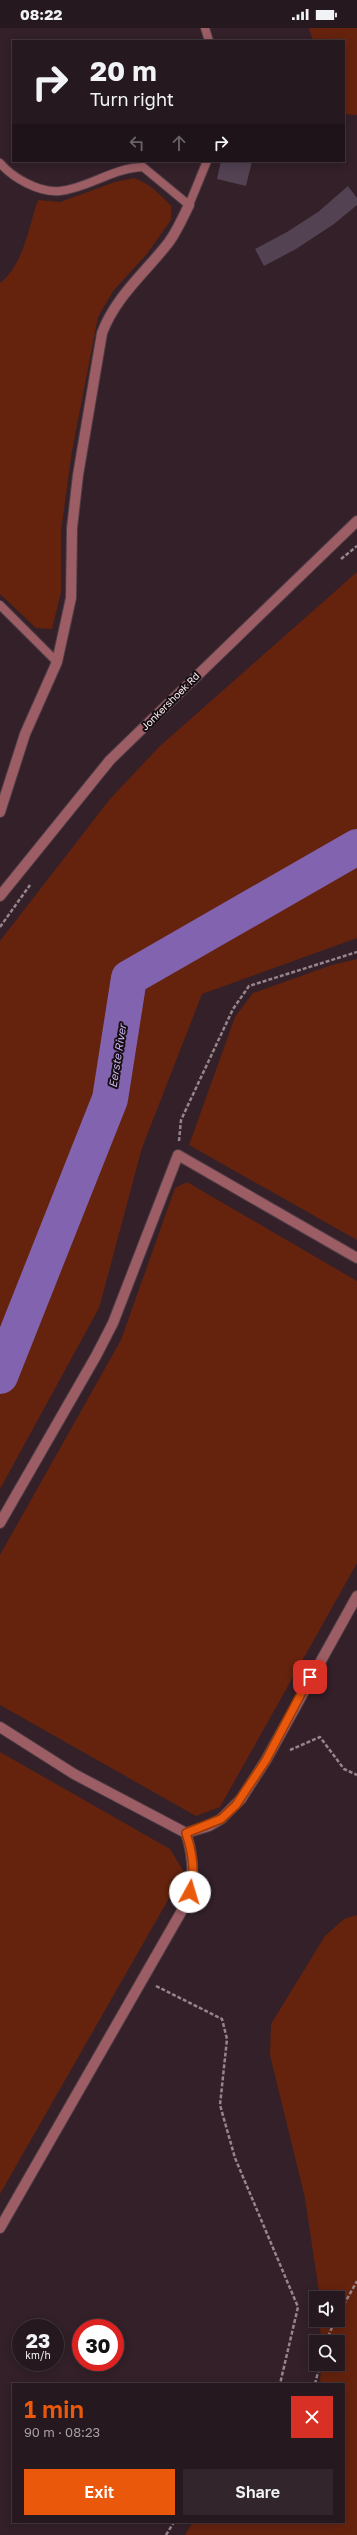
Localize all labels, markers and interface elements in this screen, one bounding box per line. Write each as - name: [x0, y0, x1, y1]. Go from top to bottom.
- text: 08:22: [20, 5, 62, 23]
- text: 20 m: [90, 54, 157, 87]
- icon: right: [24, 56, 76, 108]
- text: Turn right: [90, 88, 174, 110]
- icon: left: [126, 132, 148, 154]
- icon: ahead: [168, 132, 190, 154]
- icon: right: [210, 132, 232, 154]
- street label: Jonkershoek Rd: [138, 669, 202, 733]
- water label: Eerste River: [106, 1022, 129, 1088]
- pin: [293, 1660, 327, 1694]
- icon: arrive: [299, 1666, 321, 1688]
- position arrow: [169, 1871, 211, 1913]
- map controls: [309, 2291, 345, 2371]
- button: sound: [309, 2291, 345, 2327]
- speed limit sign: 30: [72, 2319, 124, 2371]
- text: 23: [26, 2328, 50, 2352]
- button: search: [309, 2335, 345, 2371]
- text: km/h: [25, 2349, 51, 2361]
- text: 1 min: [24, 2394, 84, 2423]
- button: close: [291, 2396, 333, 2438]
- text: 90 m · 08:23: [24, 2424, 100, 2440]
- button: Exit: [24, 2469, 175, 2515]
- button: Share: [183, 2469, 333, 2515]

